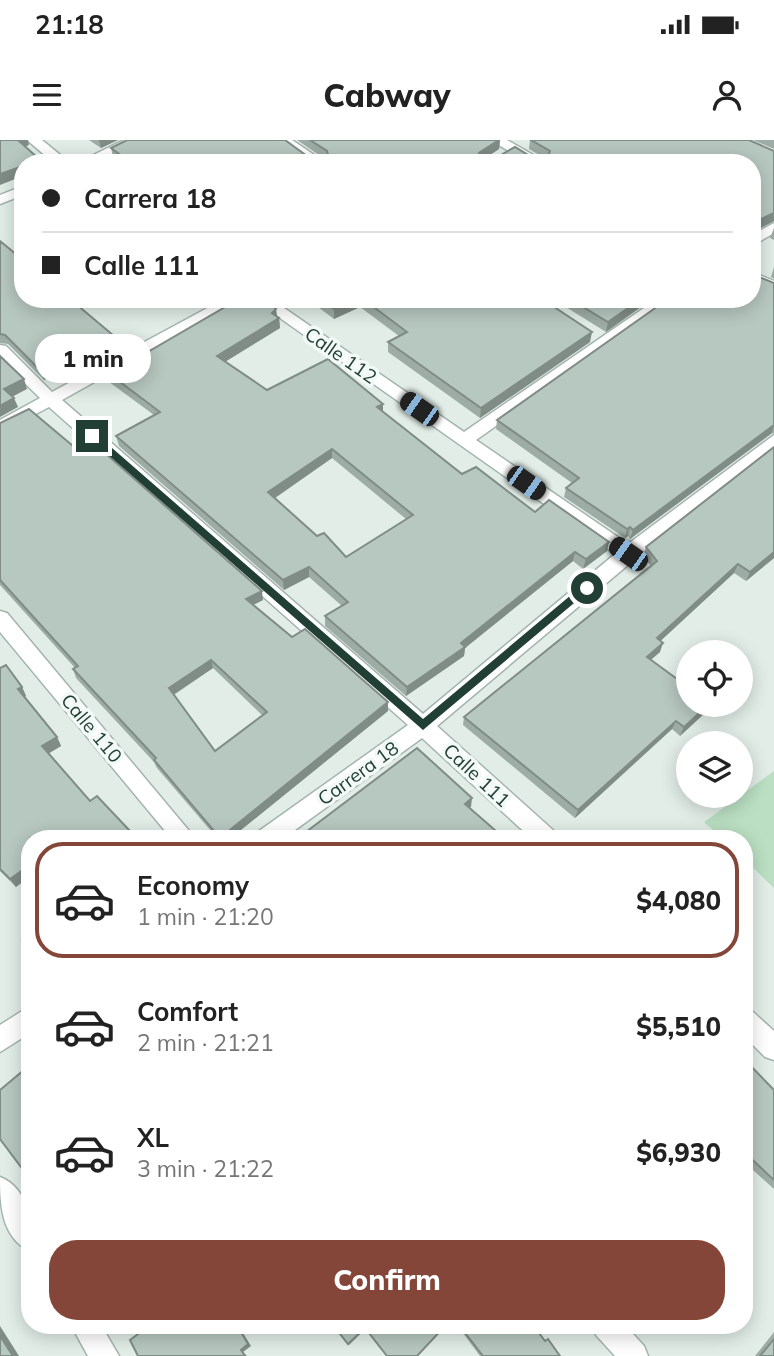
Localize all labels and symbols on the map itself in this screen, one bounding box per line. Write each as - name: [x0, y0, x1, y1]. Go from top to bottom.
- street label: Calle 112: [300, 321, 382, 389]
- callout: 1 min: [34, 334, 150, 384]
- car: [396, 388, 443, 430]
- route end: [76, 420, 108, 452]
- car: [503, 462, 550, 504]
- car: [605, 533, 652, 575]
- route start: [571, 572, 603, 604]
- street label: Calle 110: [56, 689, 128, 767]
- street label: Carrera 18: [313, 736, 403, 810]
- street label: Calle 111: [439, 738, 515, 812]

